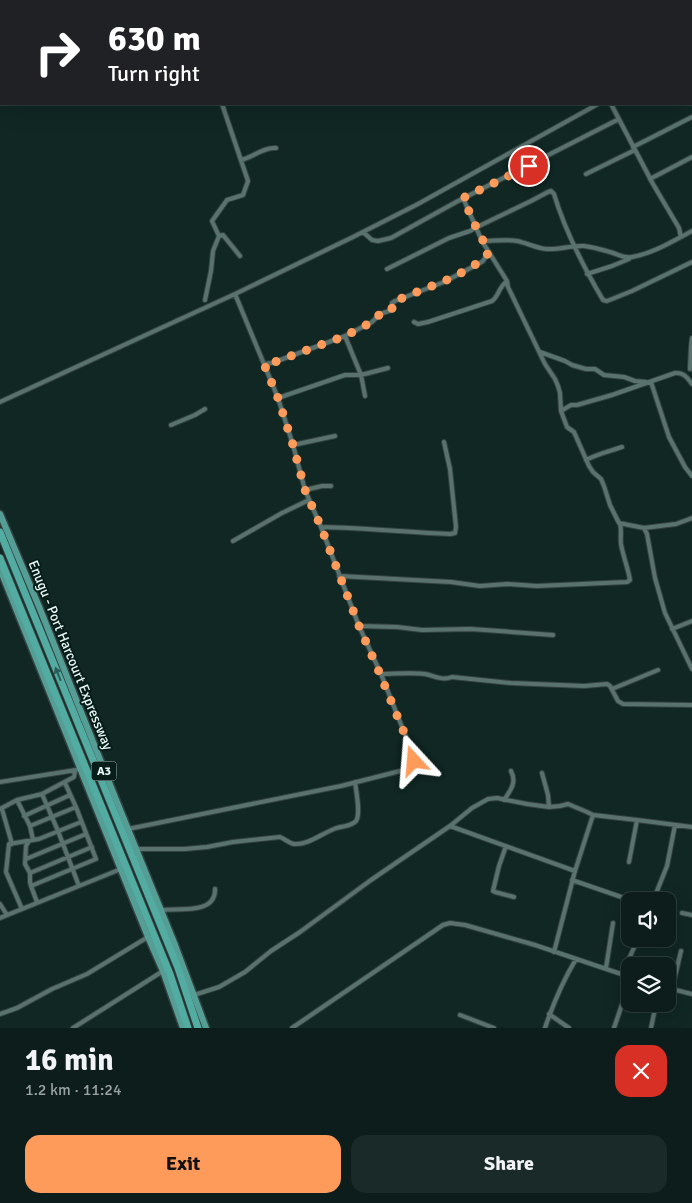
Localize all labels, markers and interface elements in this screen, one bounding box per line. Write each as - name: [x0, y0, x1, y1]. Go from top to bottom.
- text: 630 m: [108, 17, 201, 60]
- icon: right: [25, 20, 90, 85]
- text: Turn right: [108, 60, 200, 87]
- pin: [508, 145, 550, 187]
- icon: arrive: [515, 152, 543, 180]
- street label: Enugu - Port Harcourt Expressway: [25, 558, 117, 753]
- one-way arrow: [53, 666, 61, 681]
- position arrow: [387, 734, 439, 786]
- road number: A3: [92, 761, 116, 780]
- map controls: [621, 892, 676, 1012]
- button: sound: [621, 892, 676, 947]
- button: layers: [621, 957, 676, 1012]
- text: 16 min: [25, 1042, 114, 1079]
- button: close: [615, 1045, 667, 1097]
- text: 1.2 km · 11:24: [25, 1080, 122, 1100]
- button: Exit: [25, 1135, 341, 1193]
- button: Share: [351, 1135, 667, 1193]

